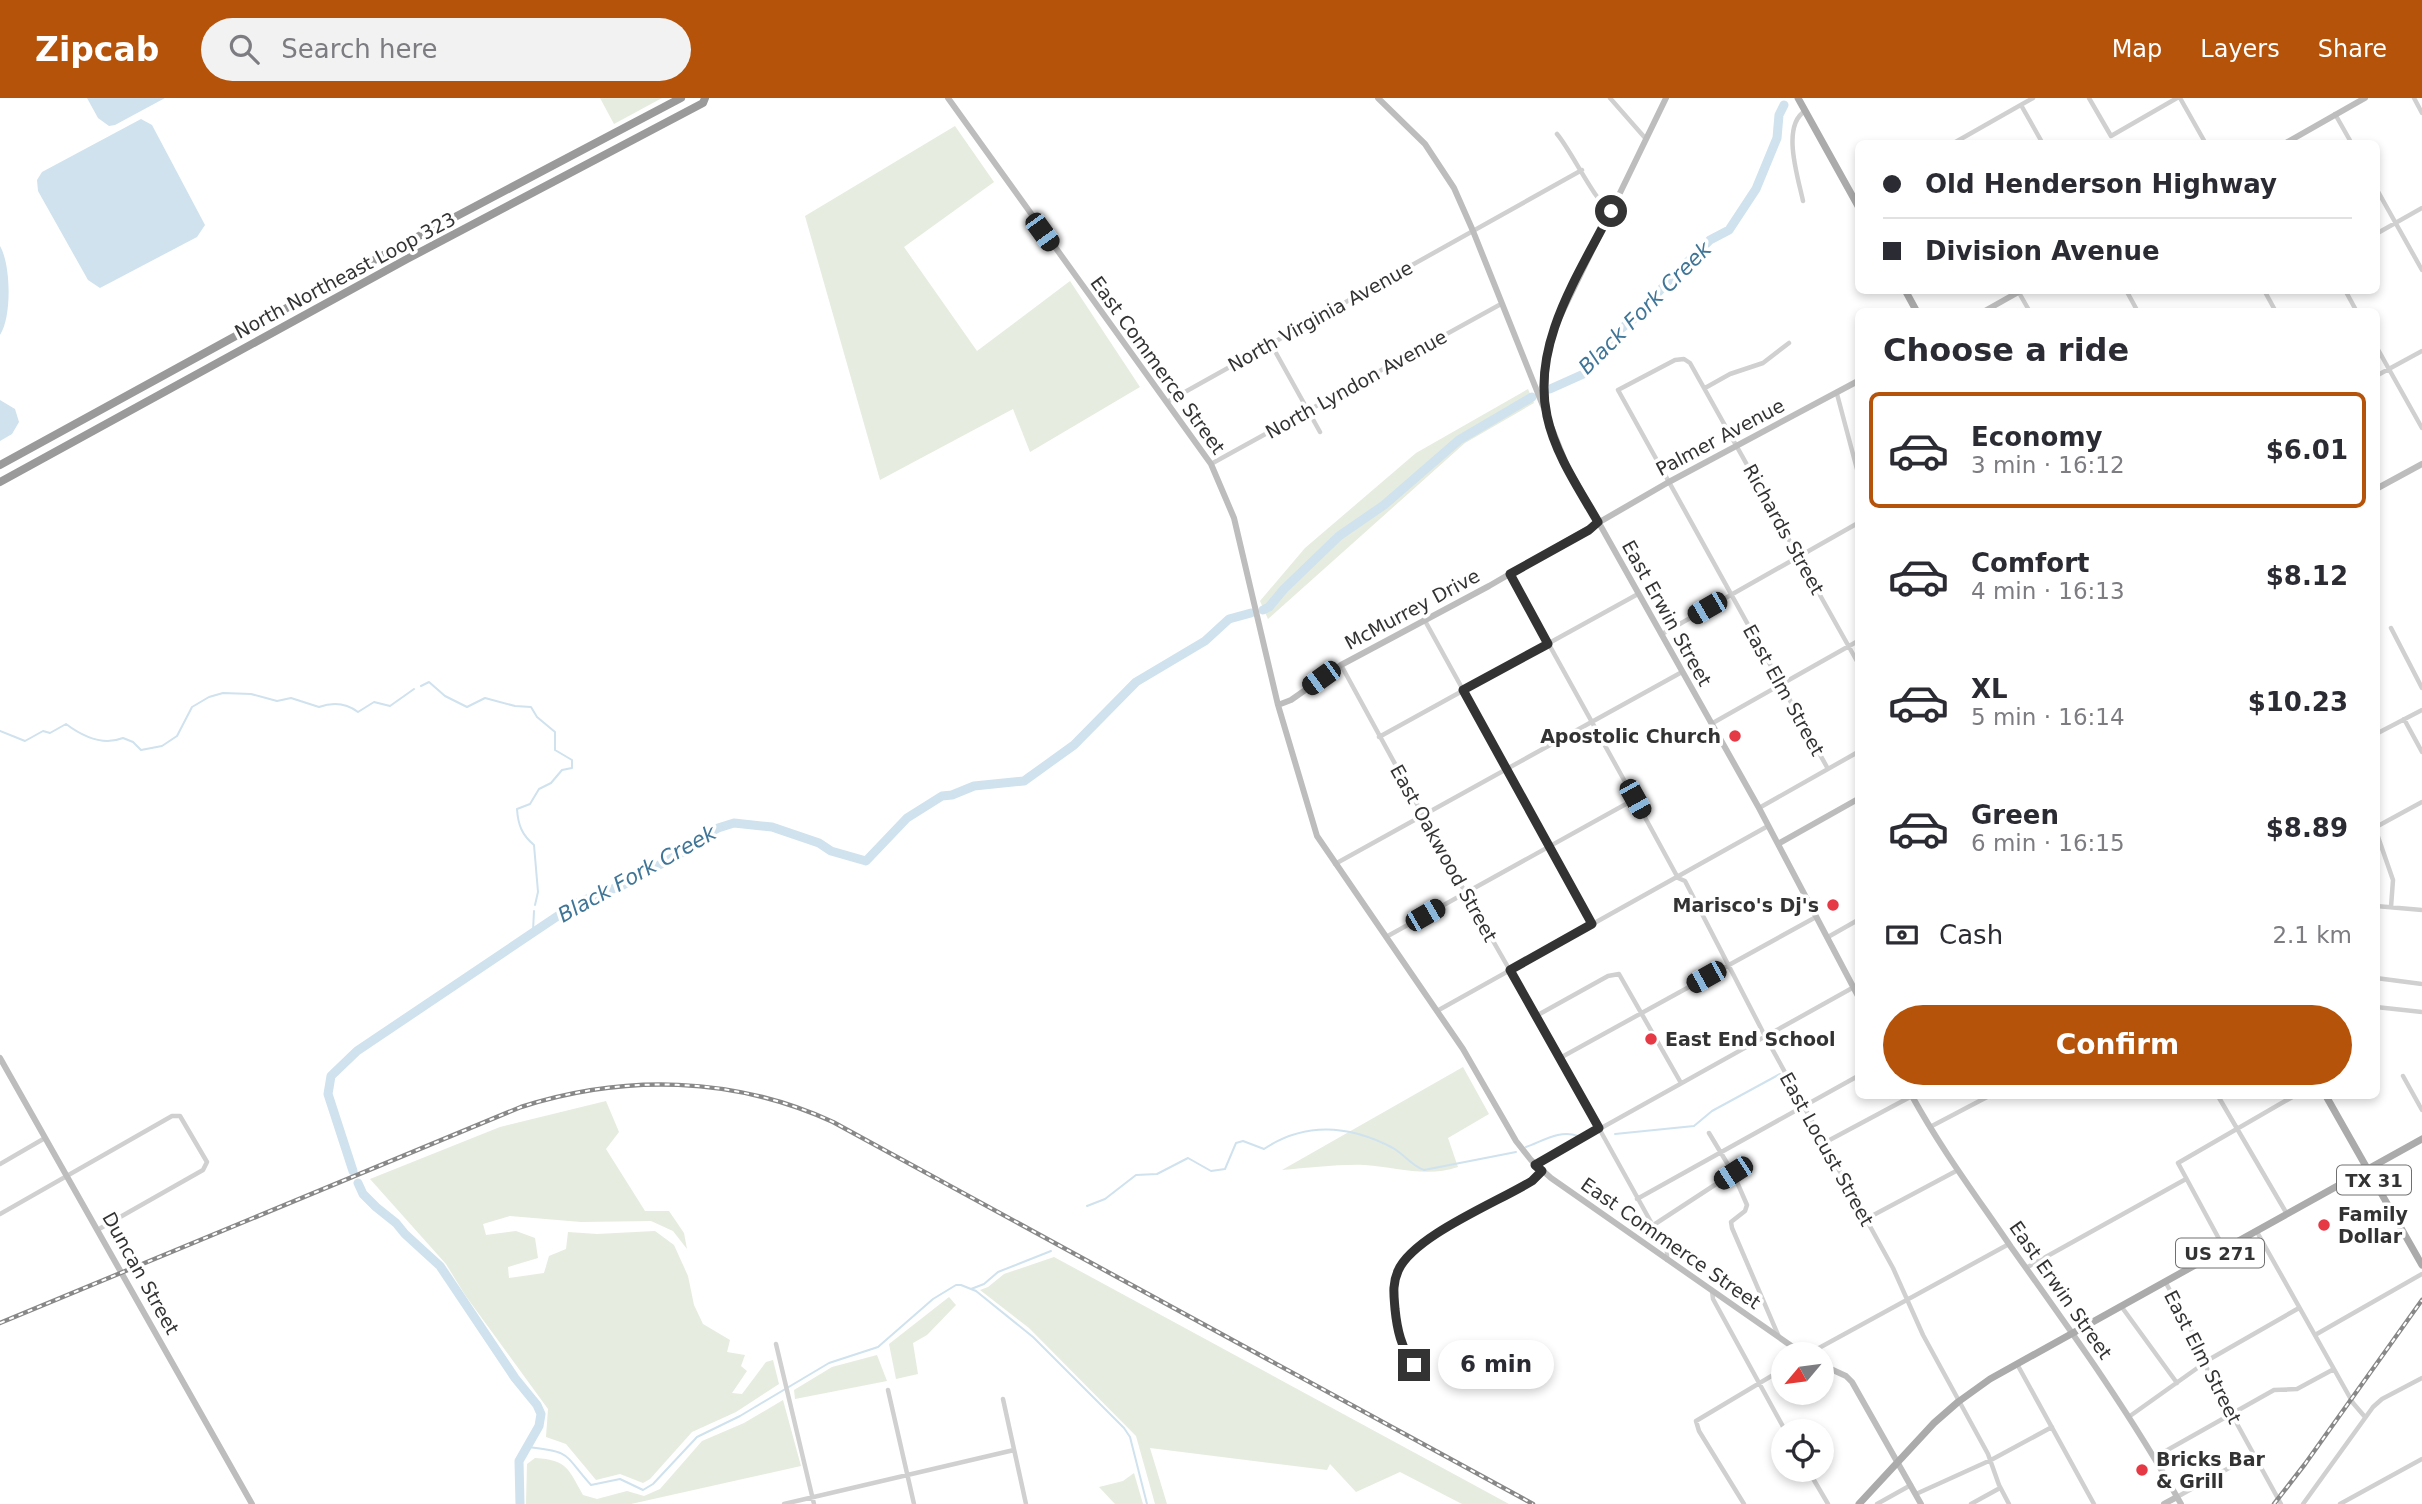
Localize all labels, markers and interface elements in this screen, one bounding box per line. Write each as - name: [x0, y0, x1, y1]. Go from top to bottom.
- search box: [201, 18, 691, 81]
- text: Zipcab: [35, 30, 159, 69]
- icon: search: [225, 30, 263, 68]
- text: Search here: [281, 34, 438, 64]
- text: Map: [2112, 35, 2162, 63]
- text: Layers: [2200, 35, 2280, 63]
- text: Share: [2318, 35, 2387, 63]
- text: Old Henderson Highway: [1925, 169, 2277, 199]
- route start: [1595, 195, 1627, 227]
- street label: North Northeast Loop 323: [231, 207, 459, 343]
- car: [1022, 209, 1063, 255]
- water label: Black Fork Creek: [1574, 236, 1717, 379]
- text: Division Avenue: [1925, 236, 2160, 266]
- street label: North Virginia Avenue: [1224, 256, 1416, 376]
- street label: East Commerce Street: [1086, 272, 1230, 458]
- street label: North Lyndon Avenue: [1262, 325, 1450, 443]
- text: Choose a ride: [1883, 331, 2129, 369]
- street label: Palmer Avenue: [1652, 394, 1788, 480]
- icon: car: [1887, 419, 1950, 482]
- text: Economy: [1971, 422, 2102, 452]
- text: $6.01: [2266, 435, 2348, 465]
- text: 3 min · 16:12: [1971, 452, 2125, 478]
- street label: Richards Street: [1739, 460, 1829, 598]
- street label: East Erwin Street: [1618, 536, 1716, 690]
- icon: car: [1887, 545, 1950, 608]
- text: Comfort: [1971, 548, 2089, 578]
- text: $8.12: [2266, 561, 2348, 591]
- street label: McMurrey Drive: [1341, 564, 1483, 654]
- text: 4 min · 16:13: [1971, 578, 2125, 604]
- car: [1684, 588, 1731, 628]
- street label: East Elm Street: [1739, 621, 1829, 759]
- car: [1298, 657, 1345, 699]
- icon: car: [1887, 671, 1950, 734]
- text: XL: [1971, 674, 2008, 704]
- text: $10.23: [2248, 687, 2348, 717]
- text: 5 min · 16:14: [1971, 704, 2125, 730]
- place label: Apostolic Church: [1540, 725, 1721, 747]
- marker: Apostolic Church: [1727, 728, 1743, 744]
- street label: East Oakwood Street: [1386, 761, 1502, 945]
- car: [1616, 776, 1655, 822]
- icon: car: [1887, 797, 1950, 860]
- text: Green: [1971, 800, 2059, 830]
- text: $8.89: [2266, 813, 2348, 843]
- water label: Black Fork Creek: [554, 820, 721, 927]
- text: 6 min · 16:15: [1971, 830, 2125, 856]
- place label: Marisco's Dj's: [1673, 894, 1819, 916]
- car: [1402, 895, 1449, 935]
- marker: Marisco's Dj's: [1825, 897, 1841, 913]
- icon: cash: [1883, 916, 1921, 954]
- text: Cash: [1939, 920, 2003, 950]
- text: 2.1 km: [2272, 922, 2352, 948]
- car: [1683, 958, 1730, 996]
- button: Confirm: [1883, 1005, 2352, 1085]
- place label: East End School: [1665, 1028, 1836, 1050]
- marker: East End School: [1643, 1031, 1659, 1047]
- street label: East Locust Street: [1776, 1068, 1878, 1230]
- car: [1710, 1153, 1757, 1193]
- road number: TX 31: [2337, 1166, 2411, 1195]
- street label: East Commerce Street: [1577, 1173, 1765, 1313]
- place label: Family Dollar: [2338, 1203, 2409, 1247]
- street label: Duncan Street: [98, 1208, 184, 1338]
- street label: East Erwin Street: [2005, 1217, 2117, 1363]
- marker: Family Dollar: [2316, 1217, 2332, 1233]
- road number: US 271: [2176, 1238, 2264, 1268]
- street label: East Elm Street: [2160, 1287, 2246, 1427]
- callout: 6 min: [1438, 1340, 1554, 1390]
- north arrow: [1771, 1342, 1834, 1405]
- map controls: [1771, 1342, 1834, 1482]
- route end: [1398, 1349, 1430, 1381]
- text: 6 min: [1460, 1351, 1532, 1377]
- button: locate: [1771, 1419, 1834, 1482]
- place label: Bricks Bar & Grill: [2156, 1448, 2265, 1492]
- marker: Bricks Bar & Grill: [2134, 1462, 2150, 1478]

